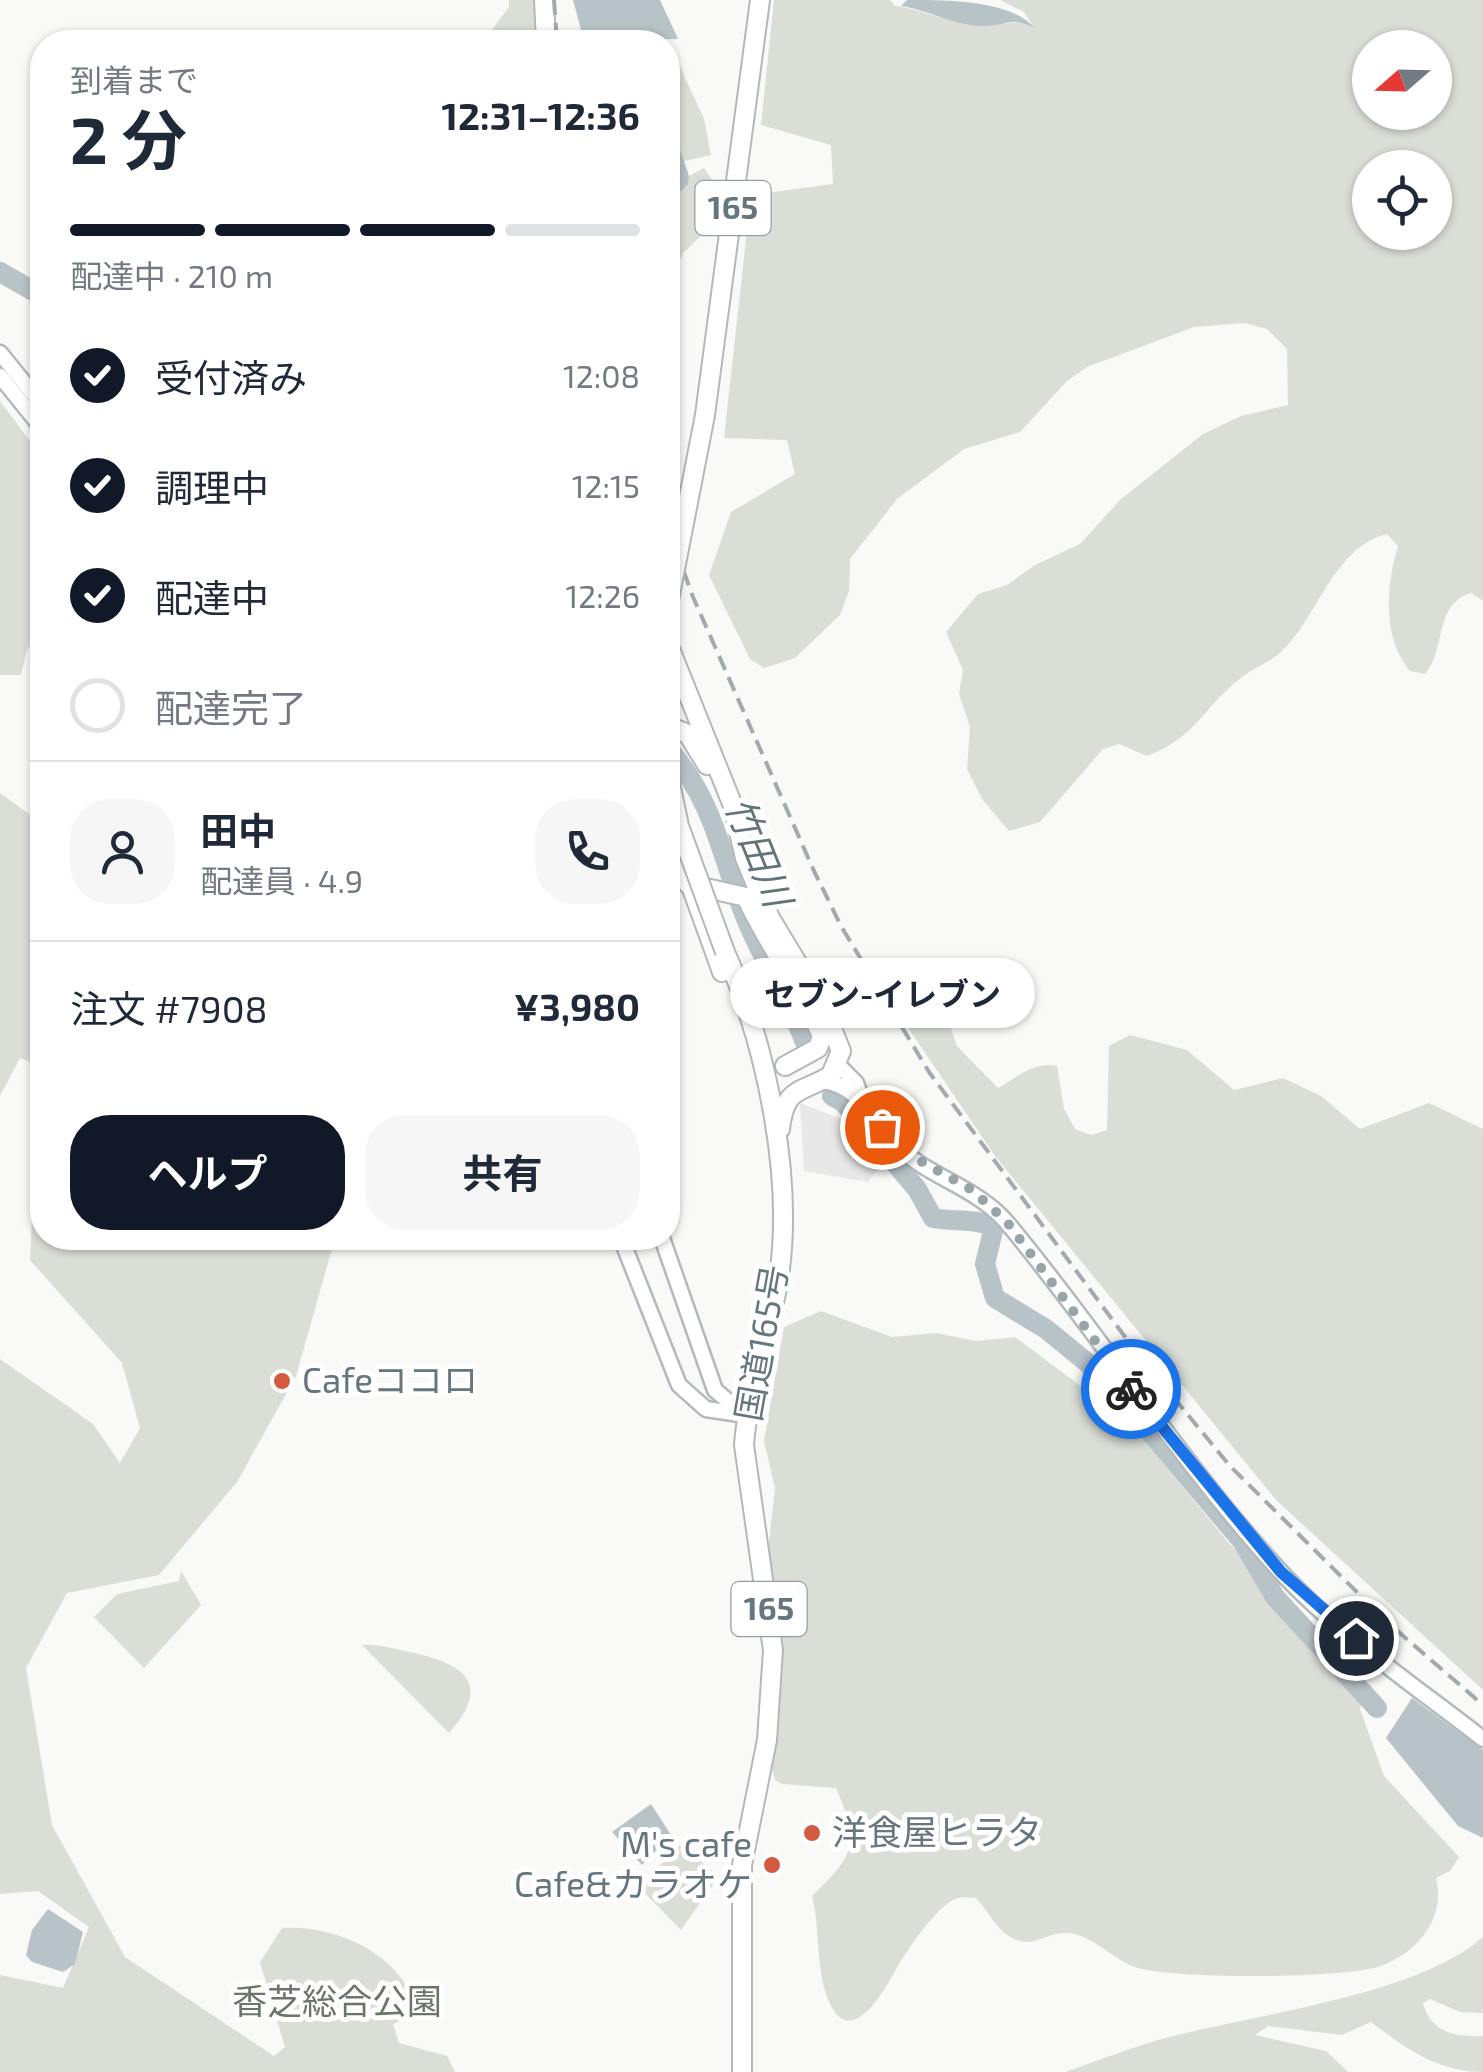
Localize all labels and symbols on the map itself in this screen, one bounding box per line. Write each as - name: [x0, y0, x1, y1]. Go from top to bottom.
- north arrow: [1352, 30, 1452, 130]
- road number: 165: [696, 181, 770, 235]
- water label: 竹田川: [717, 790, 804, 916]
- callout: セブン-イレブン: [730, 957, 1034, 1027]
- pin: [840, 1085, 925, 1170]
- street label: 国道165号: [726, 1261, 794, 1424]
- courier: [1081, 1339, 1181, 1439]
- place label: Cafeココロ: [302, 1358, 478, 1400]
- marker: Cafeココロ: [271, 1370, 293, 1392]
- road number: 165: [732, 1582, 806, 1636]
- pin: [1314, 1596, 1399, 1681]
- place label: 洋食屋ヒラタ: [832, 1810, 1042, 1852]
- place label: M's cafe Cafe&カラオケ: [514, 1822, 752, 1904]
- marker: 洋食屋ヒラタ: [801, 1822, 823, 1844]
- marker: M's cafe Cafe&カラオケ: [761, 1854, 783, 1876]
- park label: 香芝総合公園: [232, 1979, 442, 2021]

